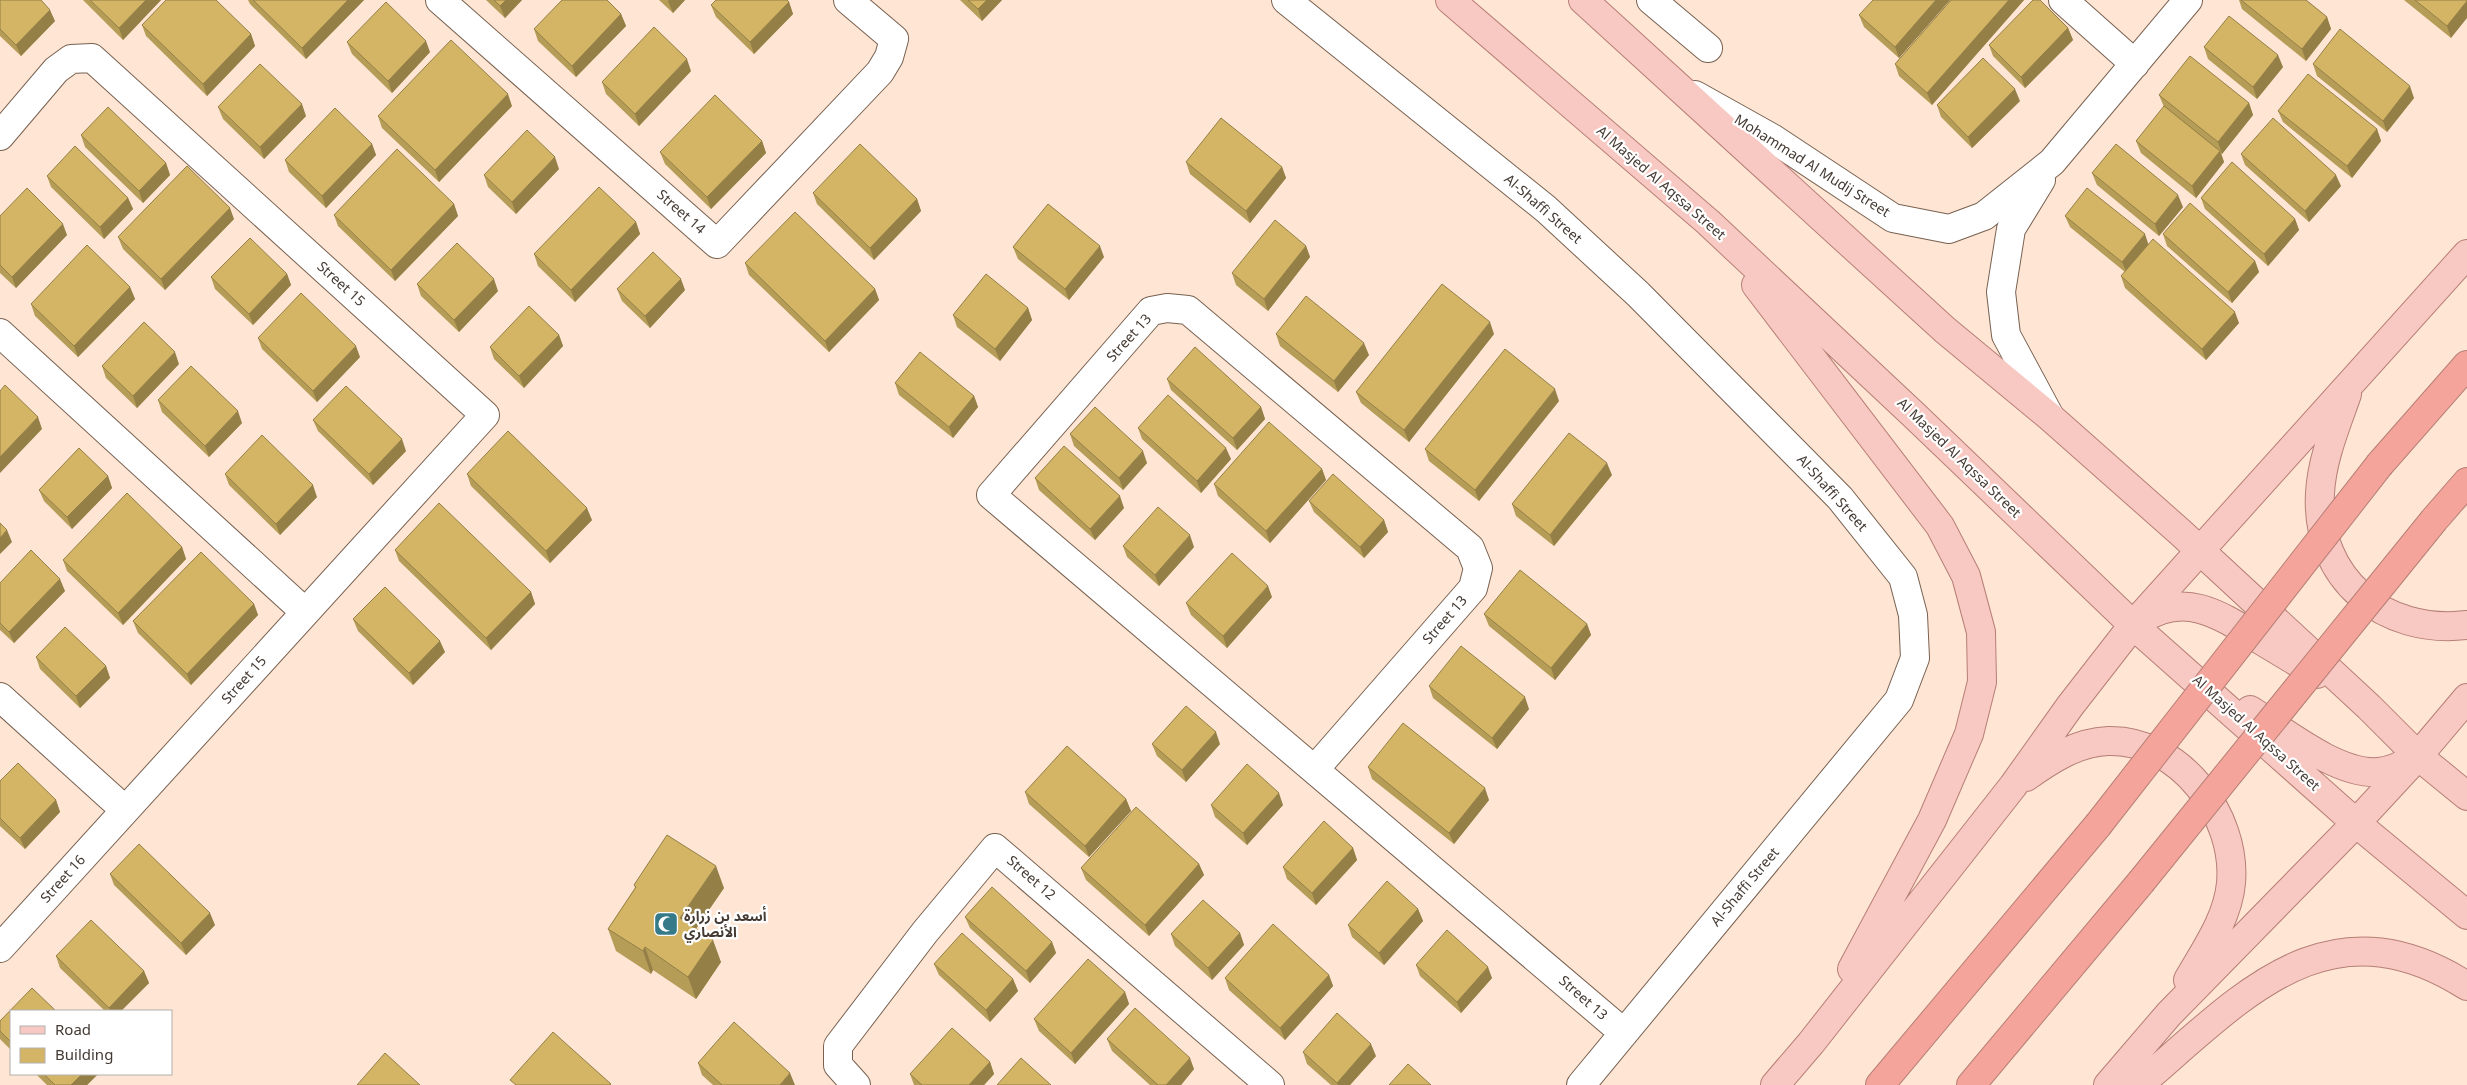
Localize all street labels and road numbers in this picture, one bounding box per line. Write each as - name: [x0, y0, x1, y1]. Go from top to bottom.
- street label: Mohammad Al Mudij Street: [1728, 106, 1896, 226]
- street label: Al Masjed Al Aqssa Street: [1589, 118, 1733, 248]
- street label: Al-Shaffi Street: [1497, 166, 1589, 252]
- street label: Street 14: [649, 182, 713, 242]
- street label: Street 15: [309, 254, 373, 314]
- street label: Street 13: [1099, 306, 1159, 370]
- street label: Al Masjed Al Aqssa Street: [1890, 390, 2028, 526]
- street label: Al-Shaffi Street: [1789, 447, 1875, 539]
- street label: Street 13: [1415, 588, 1475, 652]
- street label: Street 15: [214, 648, 274, 712]
- street label: Al Masjed Al Aqssa Street: [2185, 667, 2327, 799]
- street label: Al-Shaffi Street: [1703, 840, 1787, 934]
- street label: Street 16: [33, 847, 93, 911]
- street label: Street 12: [999, 848, 1063, 908]
- street label: Street 13: [1551, 968, 1615, 1028]

